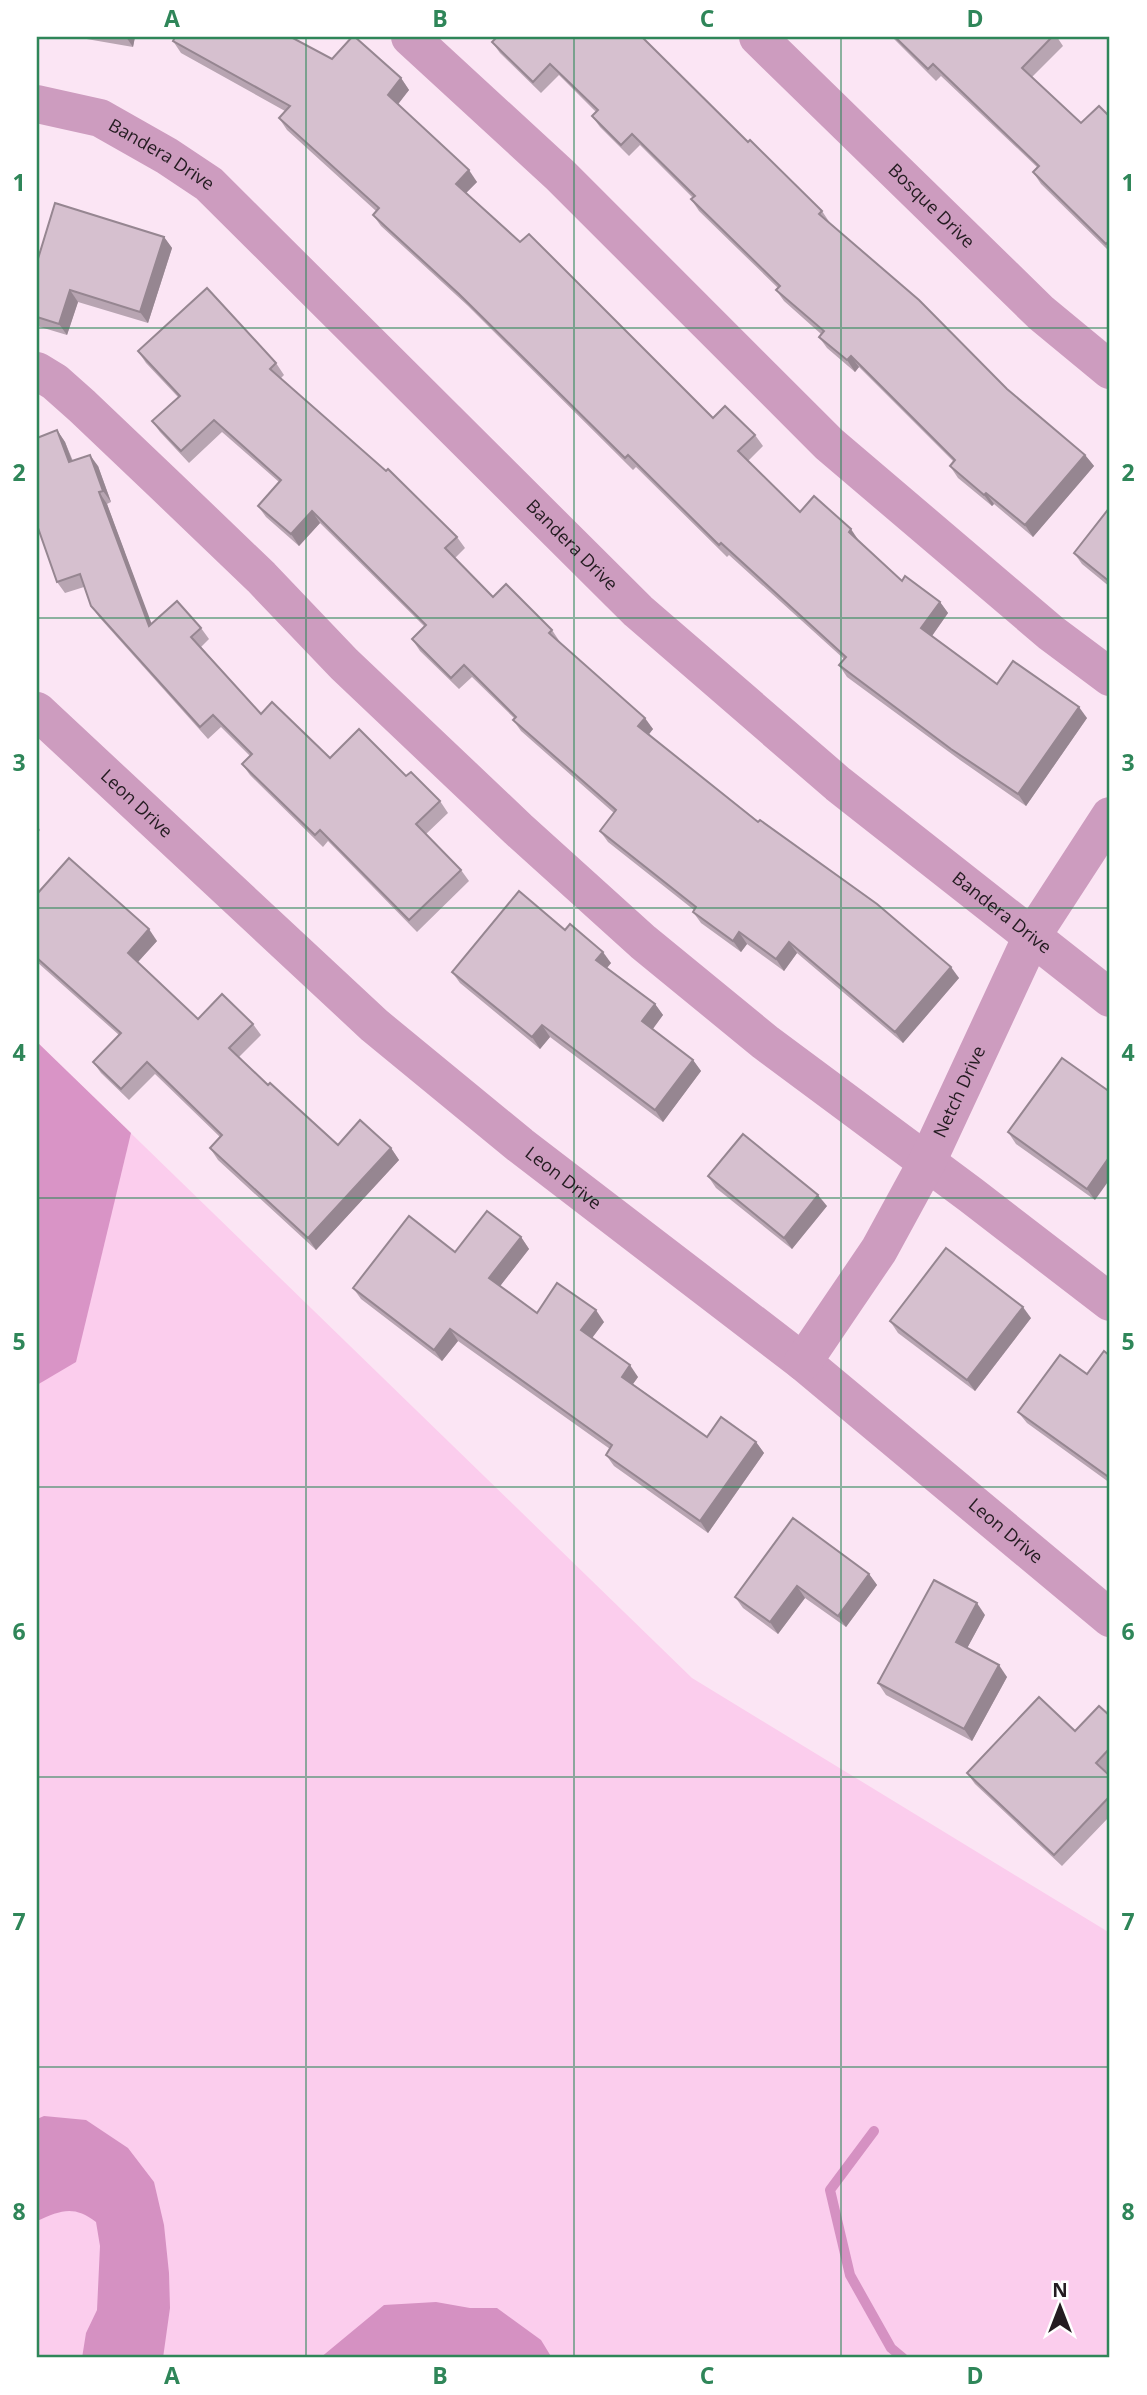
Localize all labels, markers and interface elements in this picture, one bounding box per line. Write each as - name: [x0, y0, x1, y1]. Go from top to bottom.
- text: A: [164, 2, 180, 34]
- text: B: [432, 2, 448, 34]
- text: C: [700, 2, 714, 34]
- text: D: [966, 2, 984, 34]
- street label: Bandera Drive: [105, 112, 219, 195]
- street label: Bosque Drive: [883, 158, 980, 253]
- text: 1: [12, 166, 26, 198]
- text: 1: [1121, 166, 1135, 198]
- text: 2: [12, 456, 26, 488]
- text: 2: [1121, 456, 1135, 488]
- street label: Bandera Drive: [522, 494, 624, 595]
- text: 3: [12, 746, 26, 778]
- text: 3: [1121, 746, 1135, 778]
- street label: Leon Drive: [96, 763, 178, 842]
- street label: Bandera Drive: [948, 865, 1057, 958]
- text: 4: [12, 1036, 26, 1068]
- text: 4: [1121, 1036, 1135, 1068]
- street label: Netch Drive: [927, 1042, 990, 1141]
- street label: Leon Drive: [521, 1140, 607, 1214]
- text: 5: [12, 1325, 26, 1357]
- text: 5: [1121, 1325, 1135, 1357]
- street label: Leon Drive: [964, 1492, 1049, 1568]
- text: 6: [12, 1615, 26, 1647]
- text: 6: [1121, 1615, 1135, 1647]
- text: 7: [12, 1905, 26, 1937]
- text: 7: [1121, 1905, 1135, 1937]
- text: 8: [12, 2195, 26, 2227]
- text: 8: [1121, 2195, 1135, 2227]
- north arrow: [1024, 2272, 1094, 2342]
- text: N: [1052, 2277, 1068, 2303]
- text: A: [164, 2359, 180, 2391]
- text: B: [432, 2359, 448, 2391]
- text: C: [700, 2359, 714, 2391]
- text: D: [966, 2359, 984, 2391]

